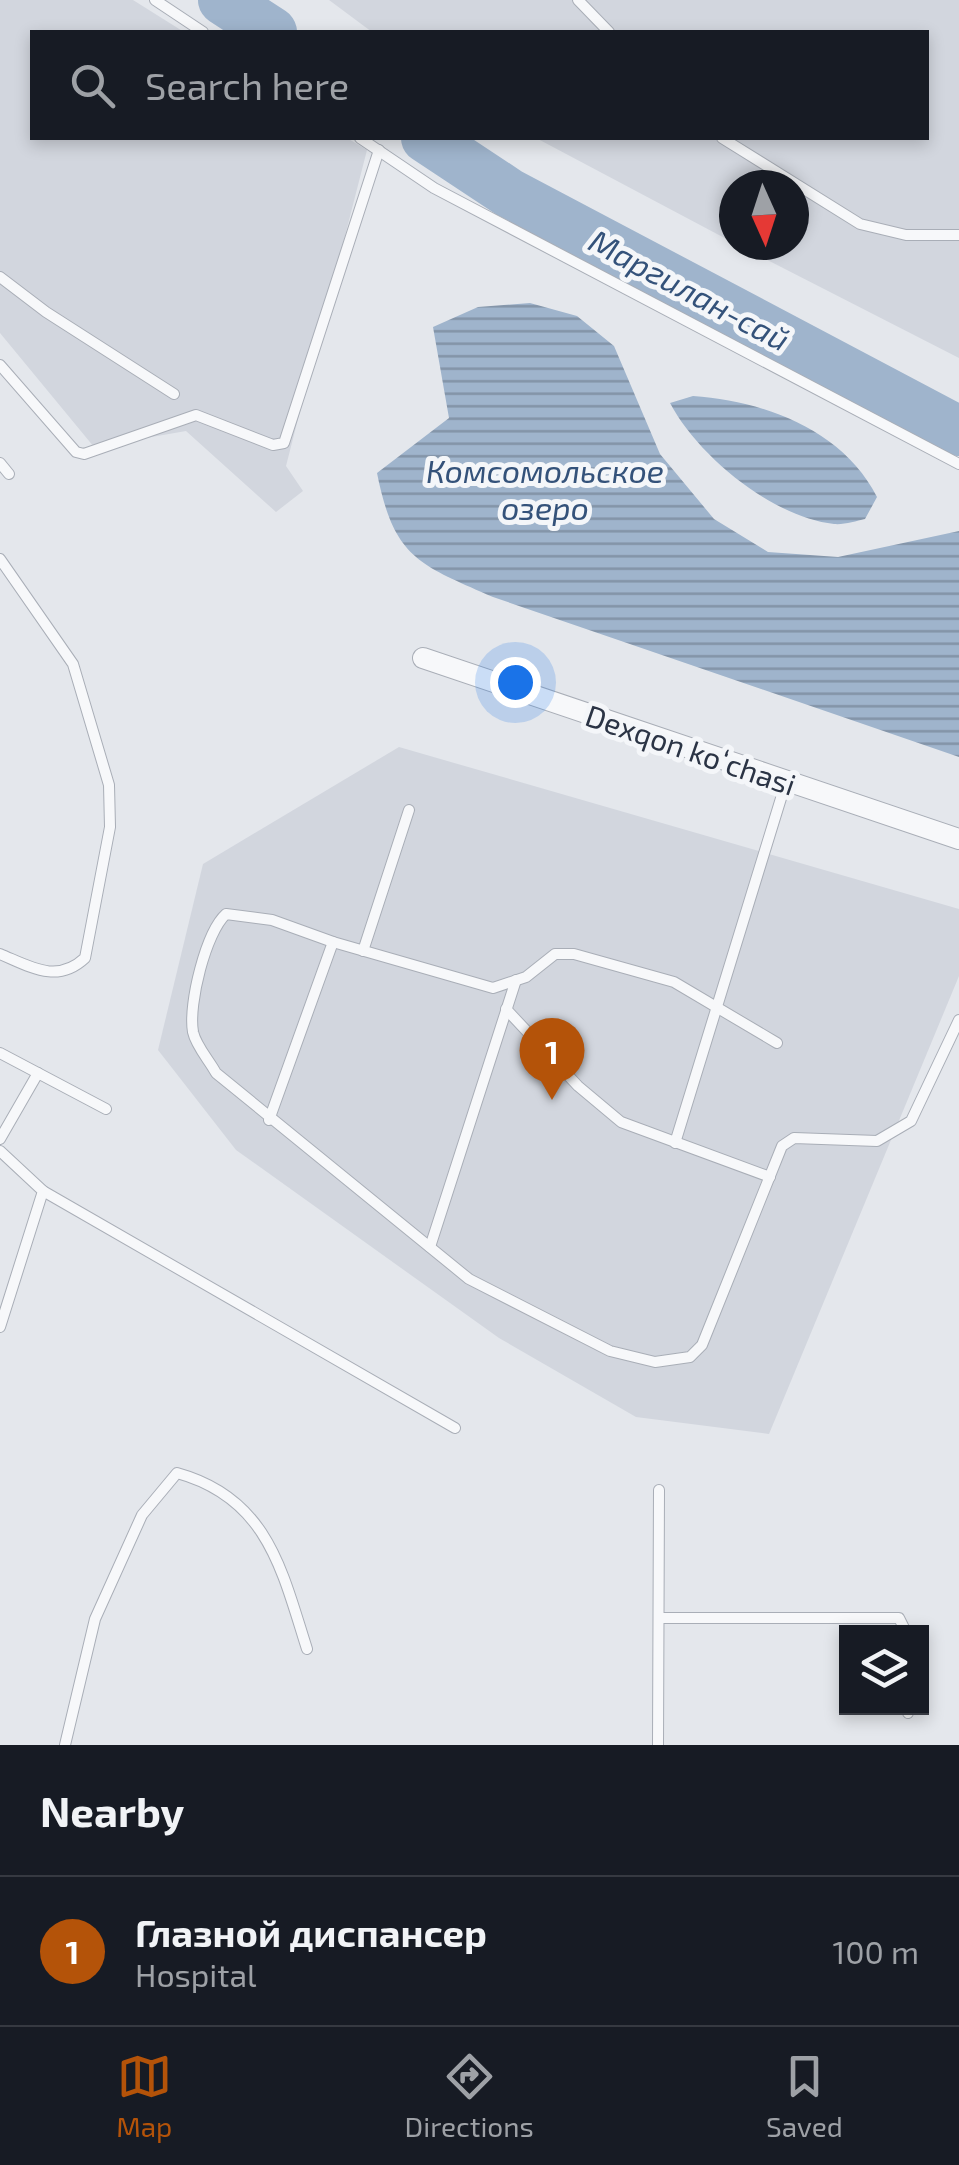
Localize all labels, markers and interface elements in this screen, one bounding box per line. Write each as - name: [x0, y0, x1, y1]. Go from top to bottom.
- search box: [30, 30, 929, 140]
- icon: search: [65, 58, 120, 113]
- text: Search here: [145, 62, 349, 108]
- north arrow: [719, 170, 809, 260]
- water label: Маргилан-сай: [583, 220, 797, 358]
- water label: Комсомольское озеро: [426, 451, 664, 526]
- your location: [490, 657, 541, 708]
- street label: Dexqon koʻchasi: [581, 696, 801, 802]
- pin: 1: [520, 1018, 584, 1100]
- map controls: [839, 1625, 929, 1715]
- button: layers: [839, 1625, 929, 1715]
- text: Nearby: [40, 1785, 184, 1835]
- text: Глазной диспансер: [135, 1909, 487, 1955]
- text: 1: [66, 1932, 79, 1970]
- text: 100 m: [833, 1932, 919, 1970]
- text: Hospital: [135, 1955, 257, 1993]
- tab: Map: [116, 2049, 172, 2143]
- tab: Directions: [405, 2049, 534, 2143]
- tab: Saved: [766, 2049, 843, 2143]

